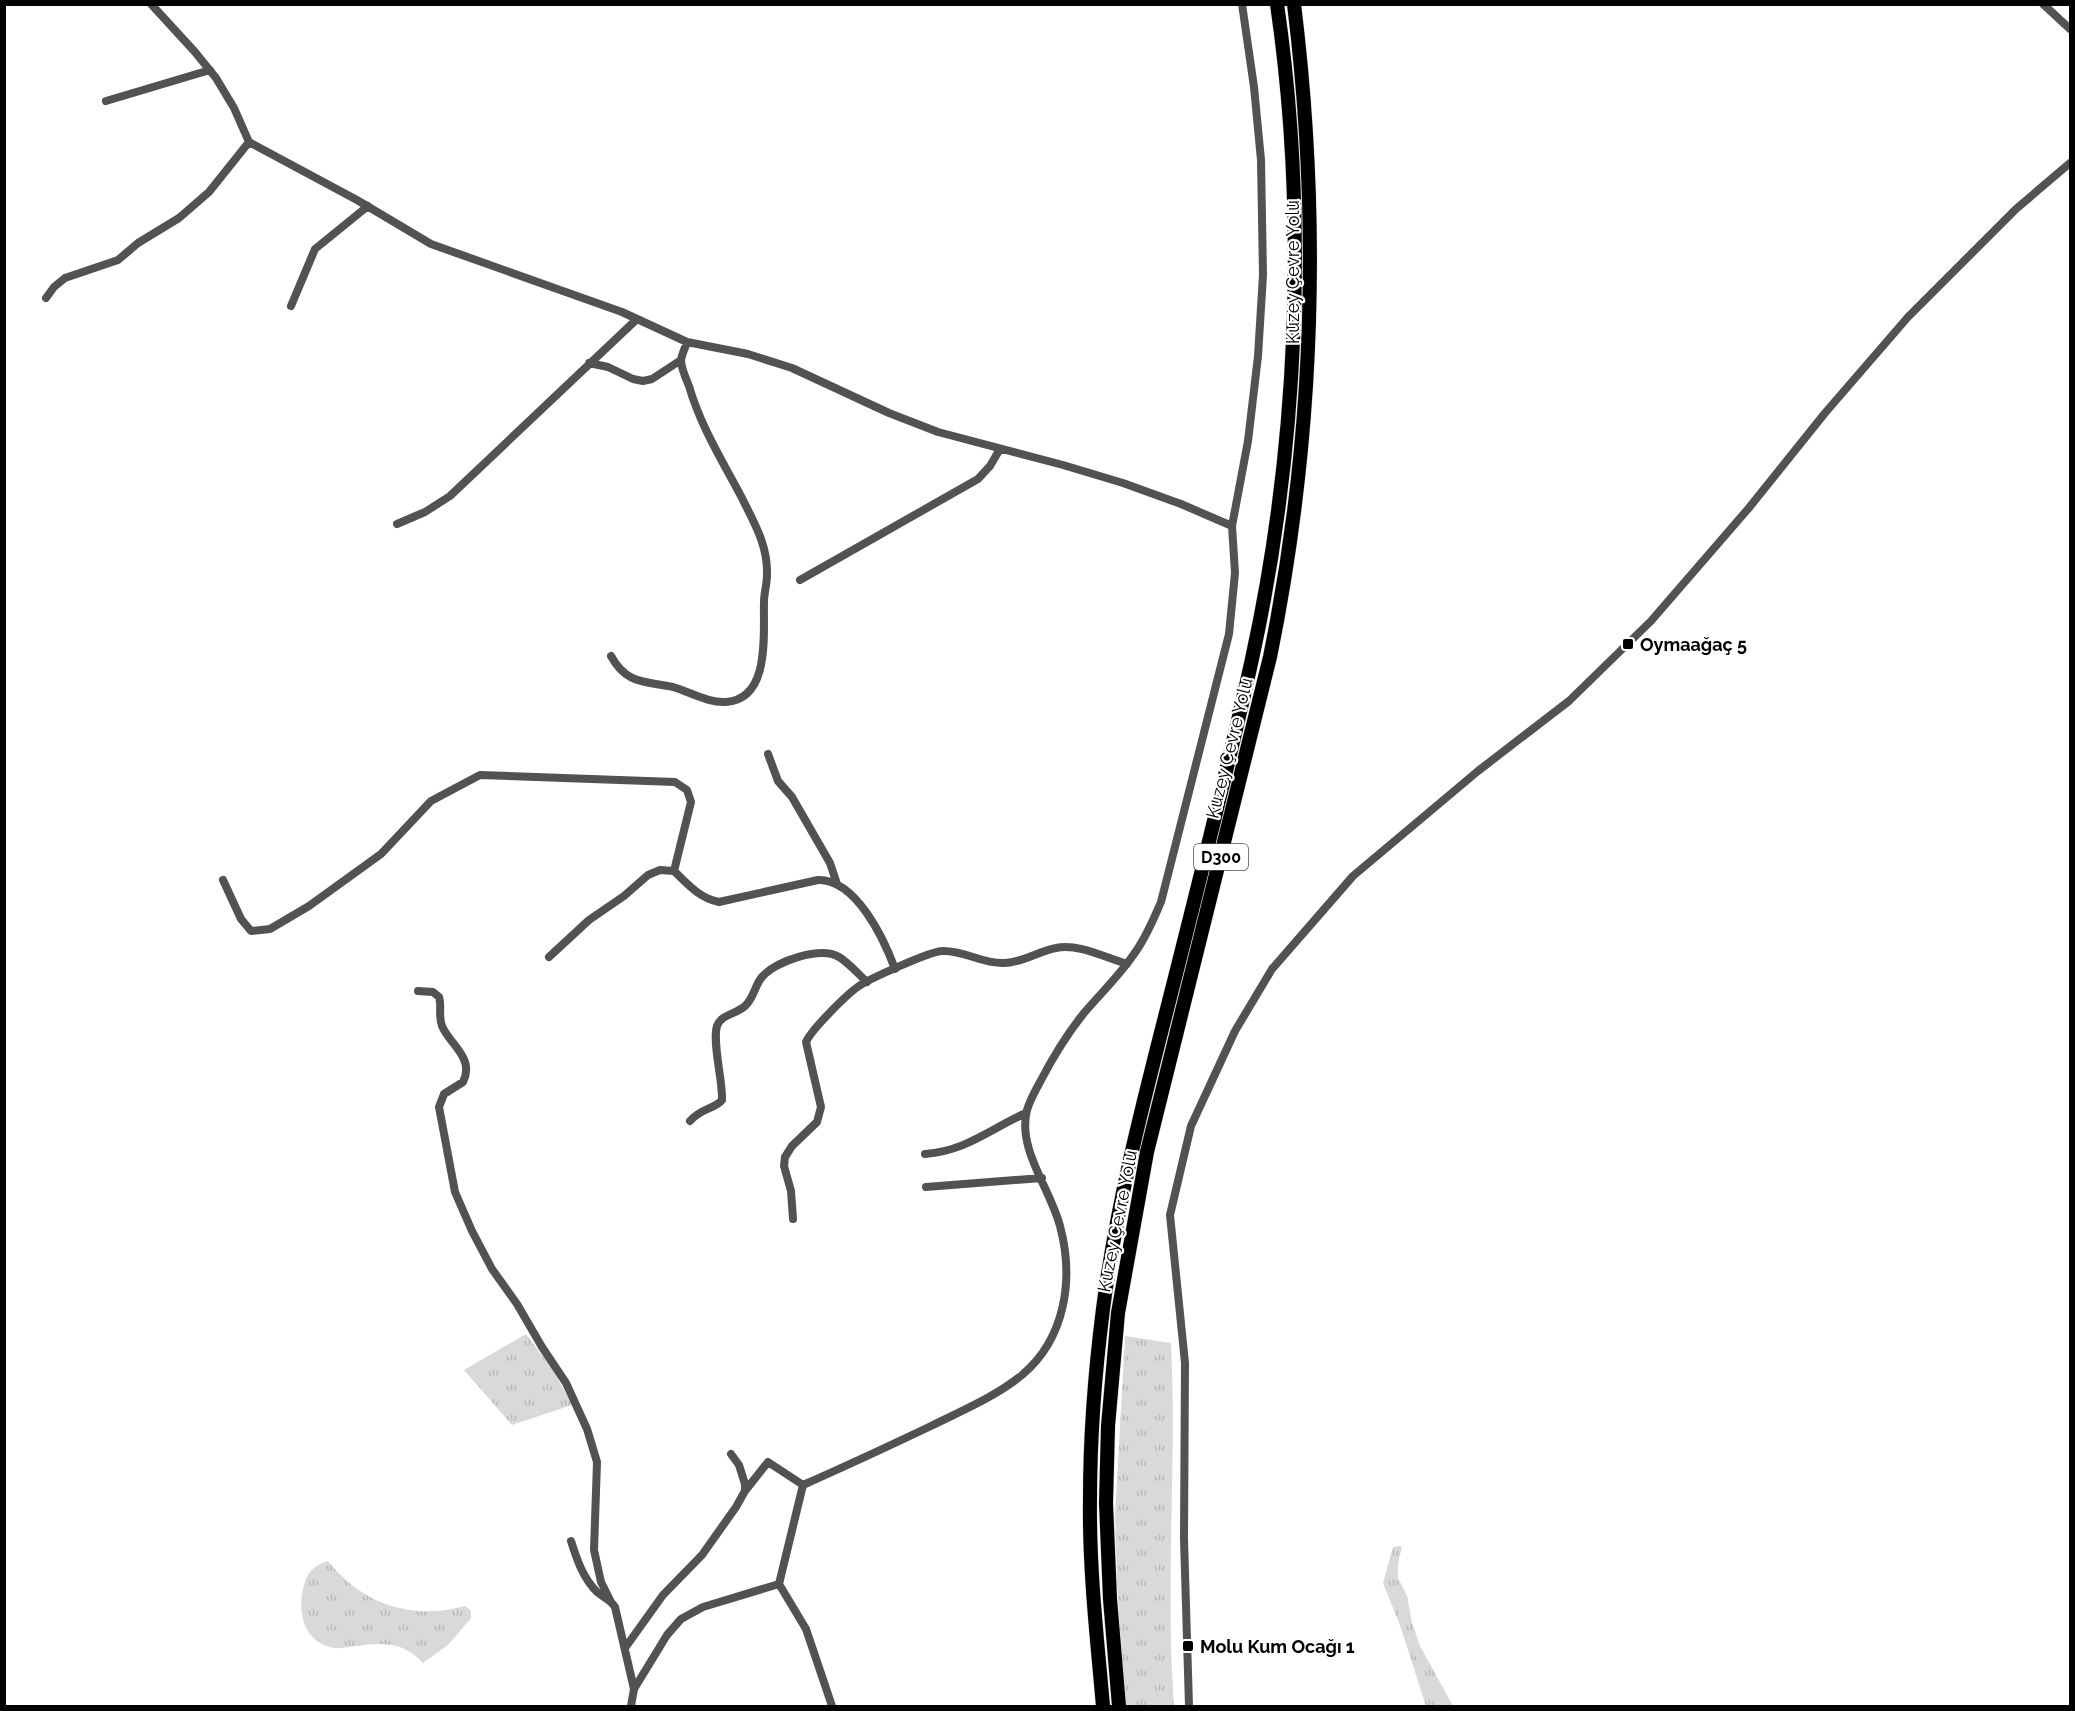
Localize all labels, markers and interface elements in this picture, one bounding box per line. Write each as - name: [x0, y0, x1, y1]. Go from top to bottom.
- street label: Kuzey Çevre Yolu: [1282, 200, 1303, 344]
- place label: Oymaağaç 5: [1640, 634, 1747, 655]
- marker: Oymaağaç 5: [1621, 637, 1635, 651]
- street label: Kuzey Çevre Yolu: [1201, 676, 1257, 820]
- road number: D300: [1194, 844, 1248, 870]
- street label: Kuzey Çevre Yolu: [1093, 1148, 1141, 1294]
- place label: Molu Kum Ocağı 1: [1200, 1636, 1355, 1657]
- marker: Molu Kum Ocağı 1: [1181, 1639, 1195, 1653]

